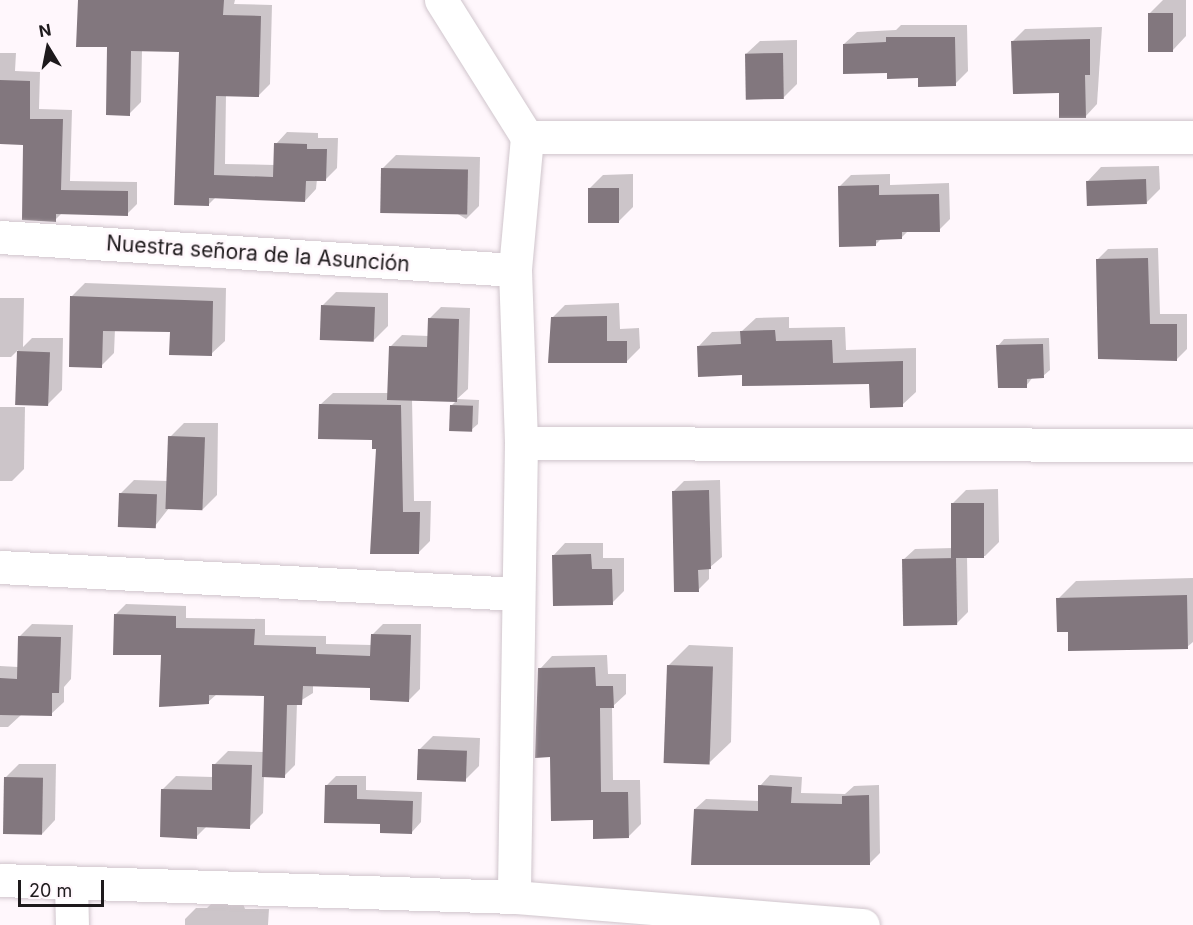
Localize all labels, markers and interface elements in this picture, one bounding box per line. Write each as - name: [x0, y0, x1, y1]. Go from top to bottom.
- north arrow: [18, 18, 78, 78]
- text: N: [37, 19, 53, 41]
- street label: Nuestra señora de la Asunción: [105, 231, 411, 277]
- scale bar: [21, 868, 106, 906]
- text: 20 m: [29, 880, 72, 901]

